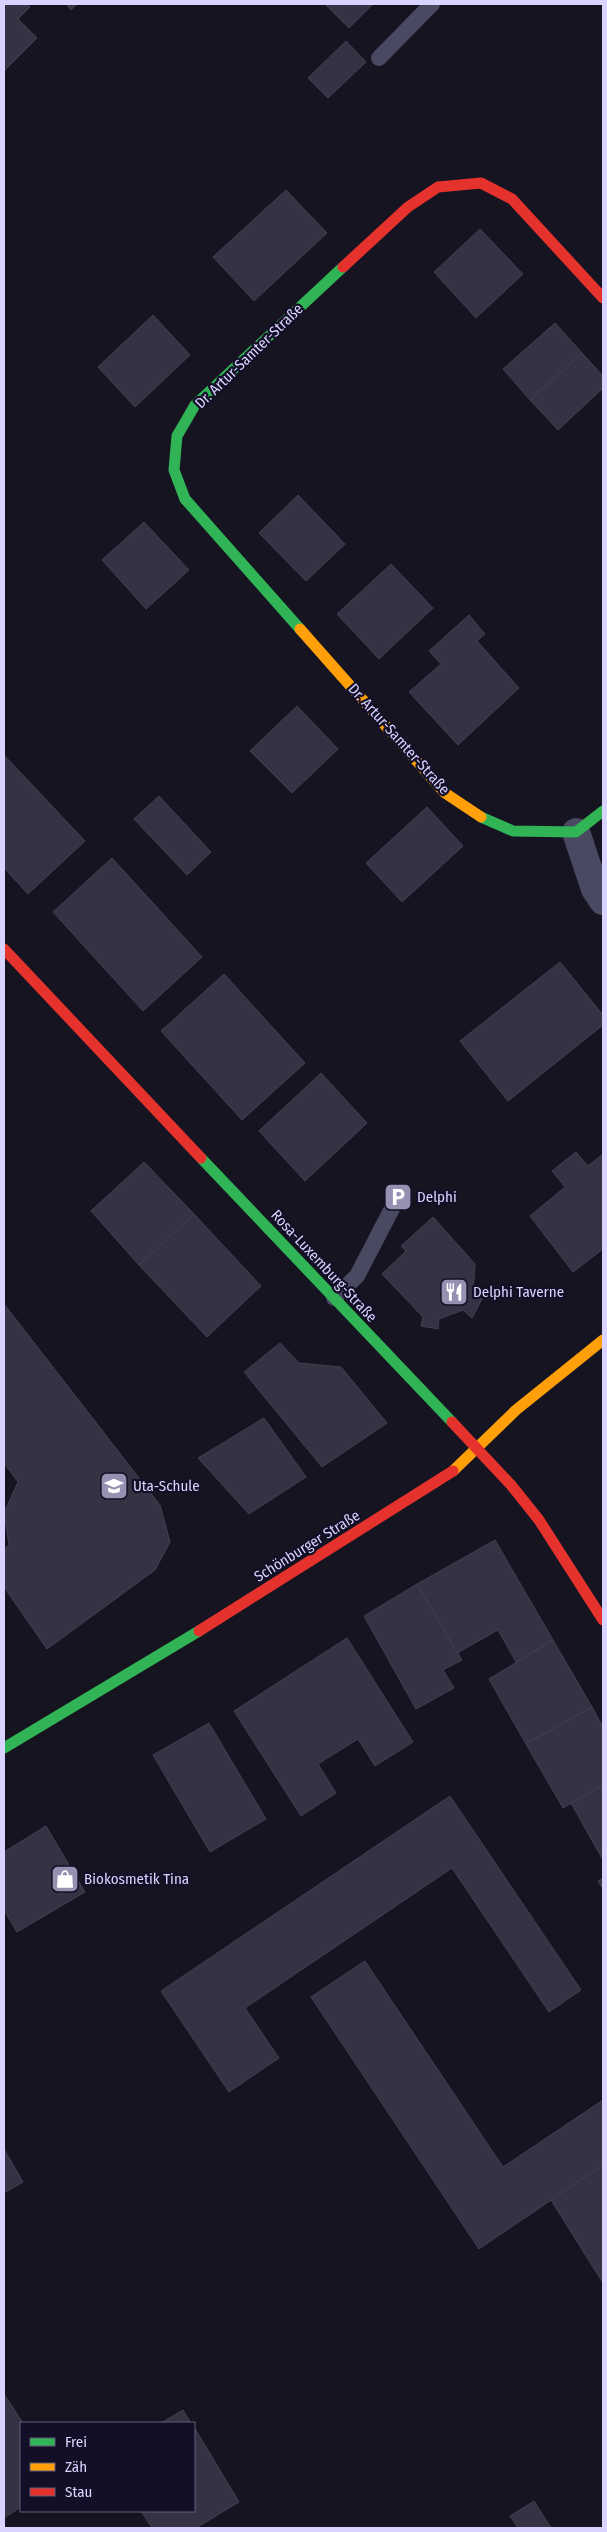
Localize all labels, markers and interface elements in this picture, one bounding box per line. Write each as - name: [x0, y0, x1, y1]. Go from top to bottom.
- street label: Dr. Artur-Samter-Straße: [191, 300, 307, 412]
- street label: Dr. Artur-Samter-Straße: [344, 680, 454, 798]
- parking icon: Delphi: [383, 1182, 413, 1212]
- place label: Delphi: [417, 1188, 457, 1206]
- street label: Rosa-Luxemburg-Straße: [267, 1206, 381, 1326]
- restaurant icon: Delphi Taverne: [439, 1277, 469, 1307]
- place label: Delphi Taverne: [473, 1283, 564, 1301]
- school or university icon: Uta-Schule: [99, 1471, 129, 1501]
- place label: Uta-Schule: [133, 1477, 200, 1495]
- street label: Schönburger Straße: [251, 1506, 363, 1586]
- shop icon: Biokosmetik Tina: [50, 1864, 80, 1894]
- place label: Biokosmetik Tina: [84, 1870, 189, 1888]
- legend: [20, 2422, 195, 2512]
- text: Frei: [65, 2433, 87, 2451]
- text: Zäh: [65, 2458, 87, 2476]
- text: Stau: [65, 2483, 92, 2501]

